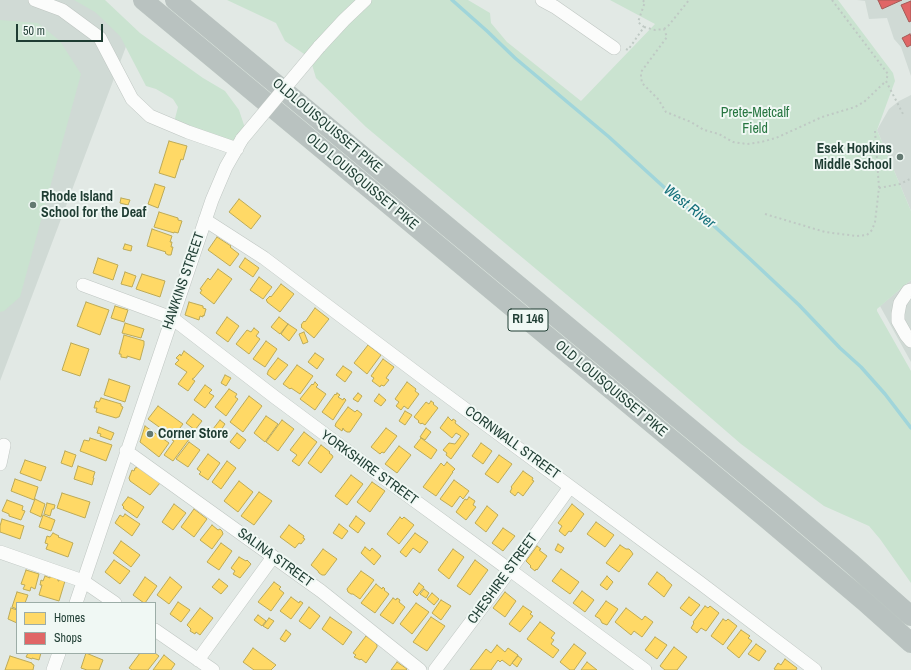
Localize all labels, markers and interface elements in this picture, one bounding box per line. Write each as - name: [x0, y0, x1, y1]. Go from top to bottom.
- scale bar: [18, 16, 105, 42]
- text: 50 m: [23, 23, 45, 39]
- street label: OLDLOUISQUISSET PIKE: [269, 75, 385, 177]
- park label: Prete-Metcalf Field: [721, 105, 789, 138]
- street label: OLD LOUISQUISSET PIKE: [303, 130, 421, 234]
- place label: Esek Hopkins Middle School: [814, 141, 892, 174]
- marker: Esek Hopkins Middle School: [895, 152, 905, 162]
- water label: West River: [660, 181, 718, 233]
- place label: Rhode Island School for the Deaf: [41, 189, 146, 222]
- marker: Rhode Island School for the Deaf: [28, 200, 38, 210]
- street label: HAWKINS STREET: [160, 230, 208, 332]
- road number: RI 146: [508, 309, 548, 331]
- street label: OLD LOUISQUISSET PIKE: [552, 337, 670, 441]
- street label: CORNWALL STREET: [461, 403, 563, 483]
- place label: Corner Store: [158, 426, 228, 442]
- street label: YORKSHIRE STREET: [317, 427, 421, 509]
- marker: Corner Store: [145, 429, 155, 439]
- street label: SALINA STREET: [234, 525, 316, 591]
- street label: CHESHIRE STREET: [465, 530, 541, 628]
- legend: [16, 602, 156, 654]
- text: Homes: [54, 610, 85, 626]
- text: Shops: [54, 630, 82, 646]

